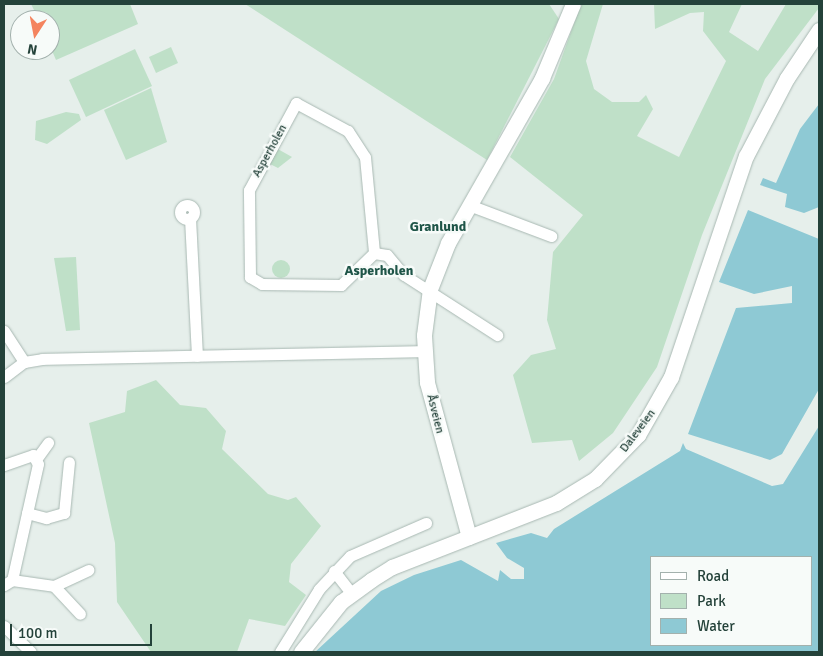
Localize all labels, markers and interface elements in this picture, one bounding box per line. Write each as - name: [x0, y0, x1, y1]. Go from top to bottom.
- north arrow: [10, 10, 60, 60]
- text: N: [26, 40, 39, 59]
- street label: Asperholen: [250, 122, 290, 180]
- district label: Granlund: [410, 219, 466, 235]
- district label: Asperholen: [345, 263, 413, 279]
- street label: Åsveien: [423, 393, 447, 435]
- street label: Daleveien: [617, 407, 659, 455]
- legend: [650, 556, 813, 646]
- text: Road: [697, 567, 729, 585]
- text: Park: [697, 592, 726, 610]
- scale bar: [12, 614, 155, 646]
- text: Water: [697, 617, 735, 635]
- text: 100 m: [18, 624, 58, 642]

